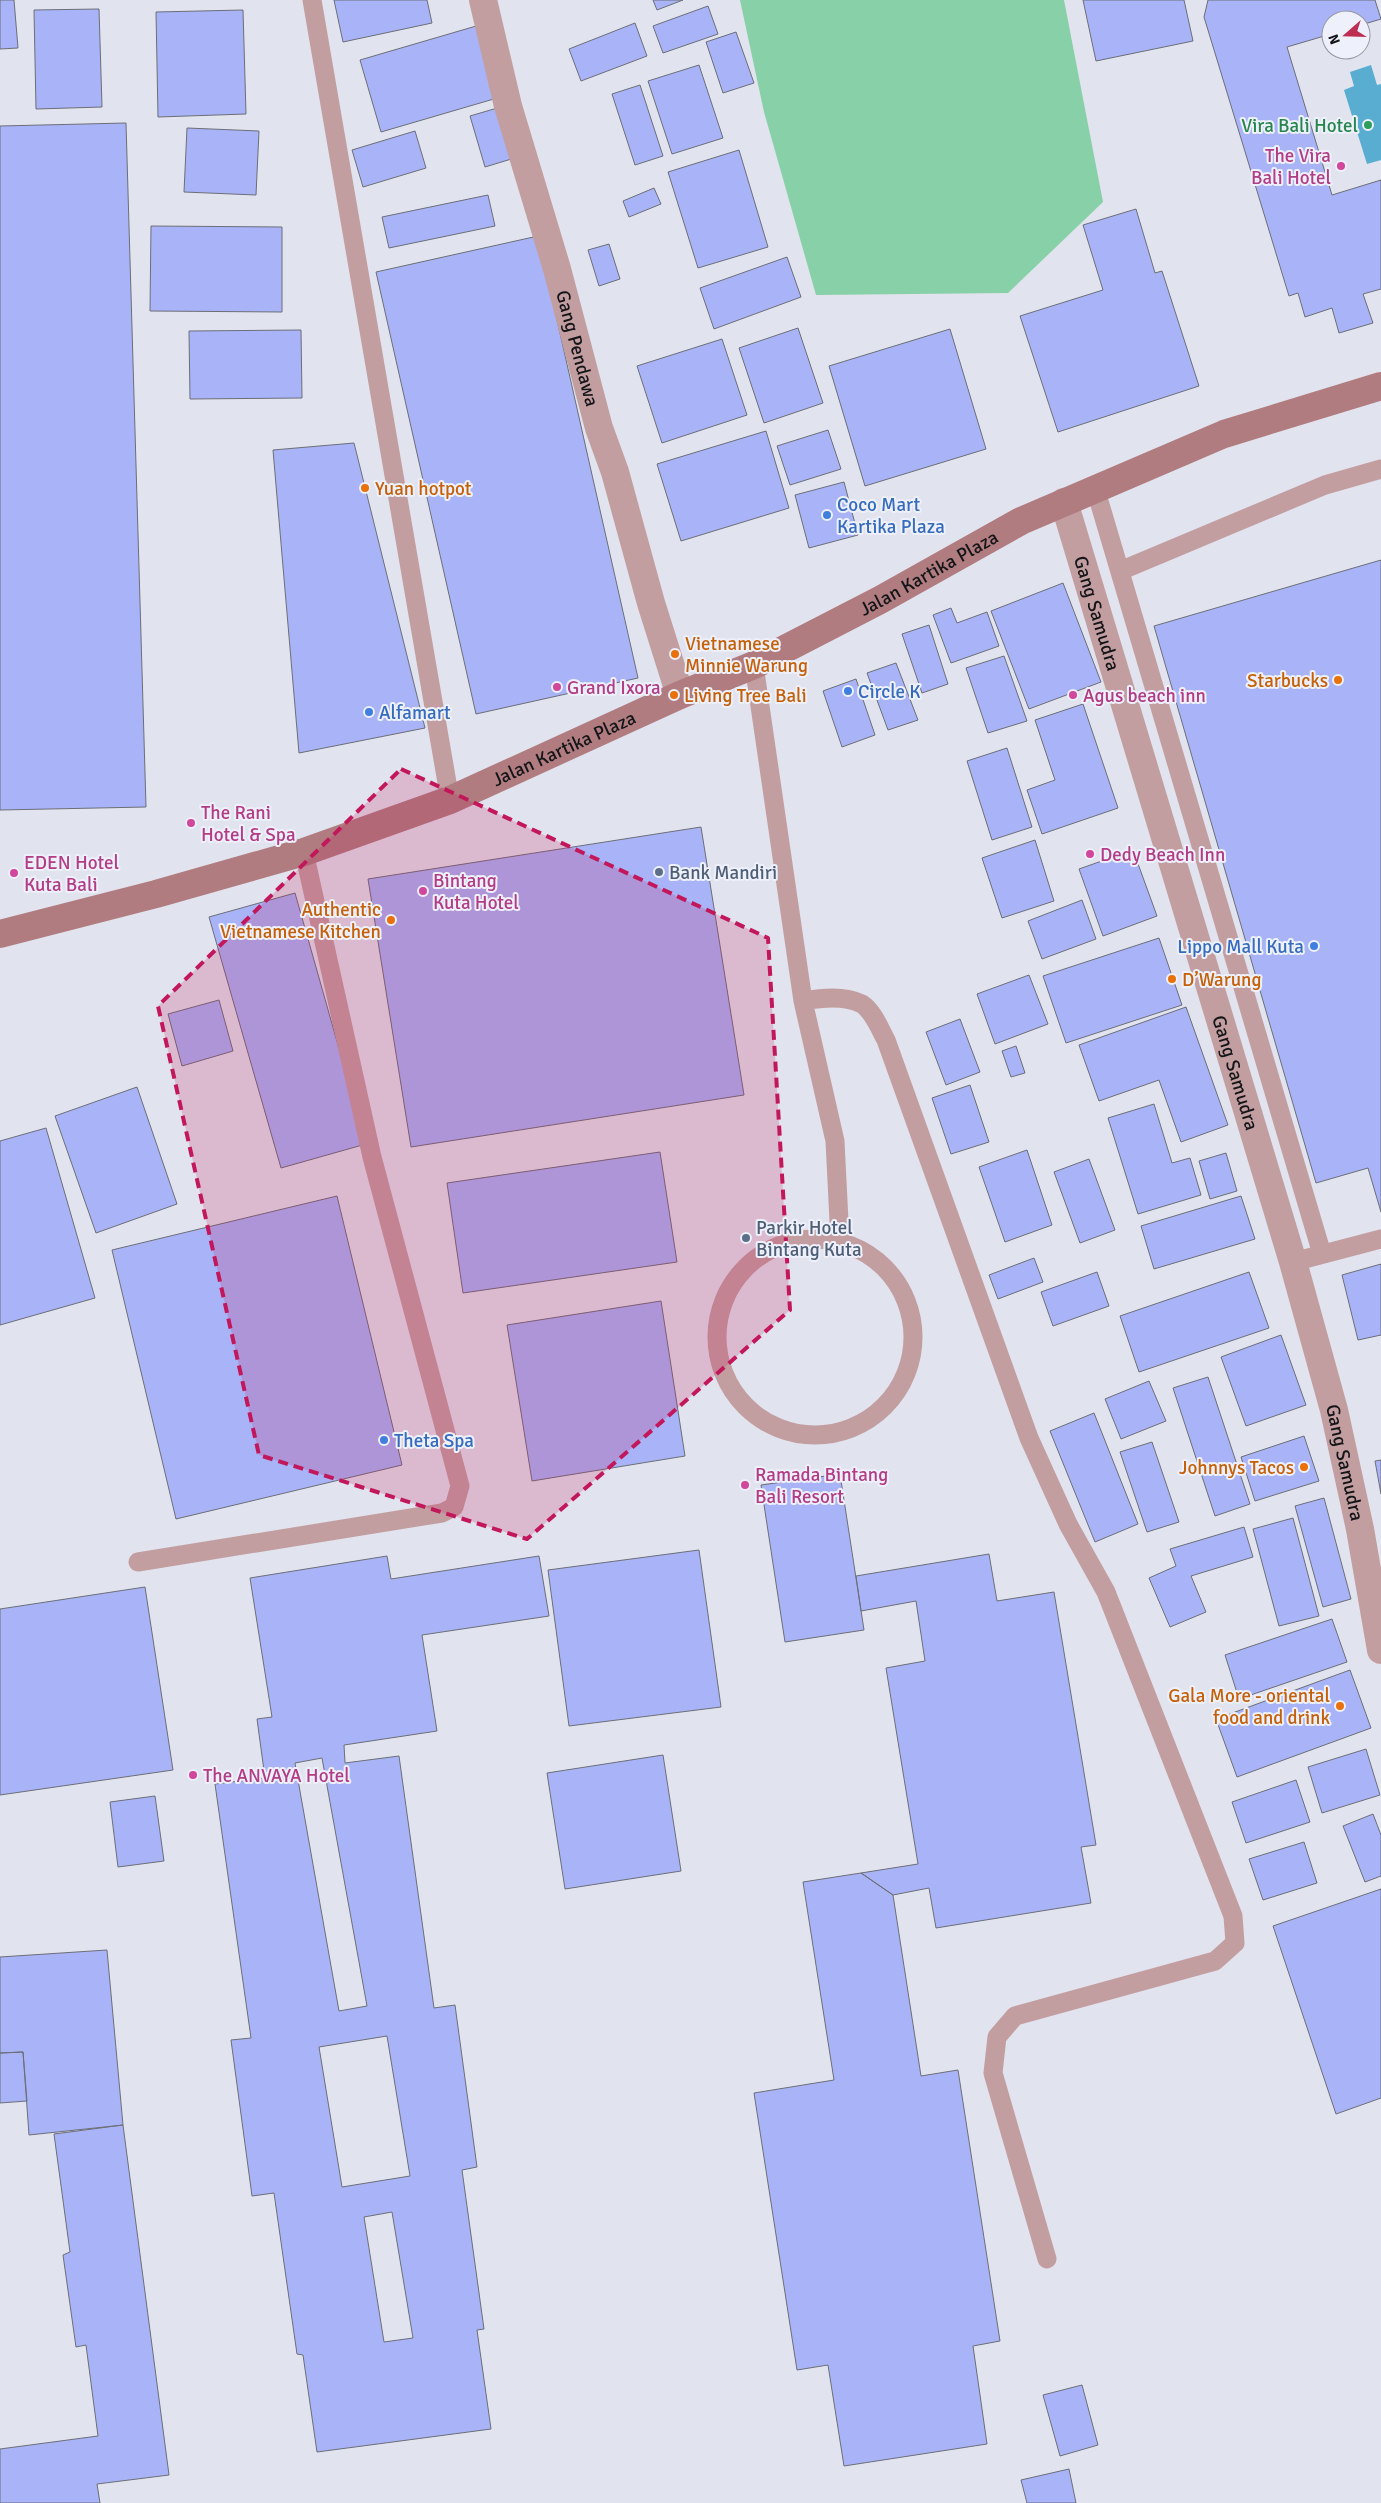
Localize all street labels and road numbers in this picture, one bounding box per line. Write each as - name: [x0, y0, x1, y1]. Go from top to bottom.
- street label: Gang Pendawa: [550, 288, 604, 409]
- street label: Jalan Kartika Plaza: [855, 525, 1003, 622]
- street label: Gang Samudra: [1068, 553, 1125, 674]
- street label: Jalan Kartika Plaza: [489, 706, 640, 792]
- street label: Gang Samudra: [1206, 1013, 1264, 1133]
- street label: Gang Samudra: [1320, 1402, 1369, 1523]

